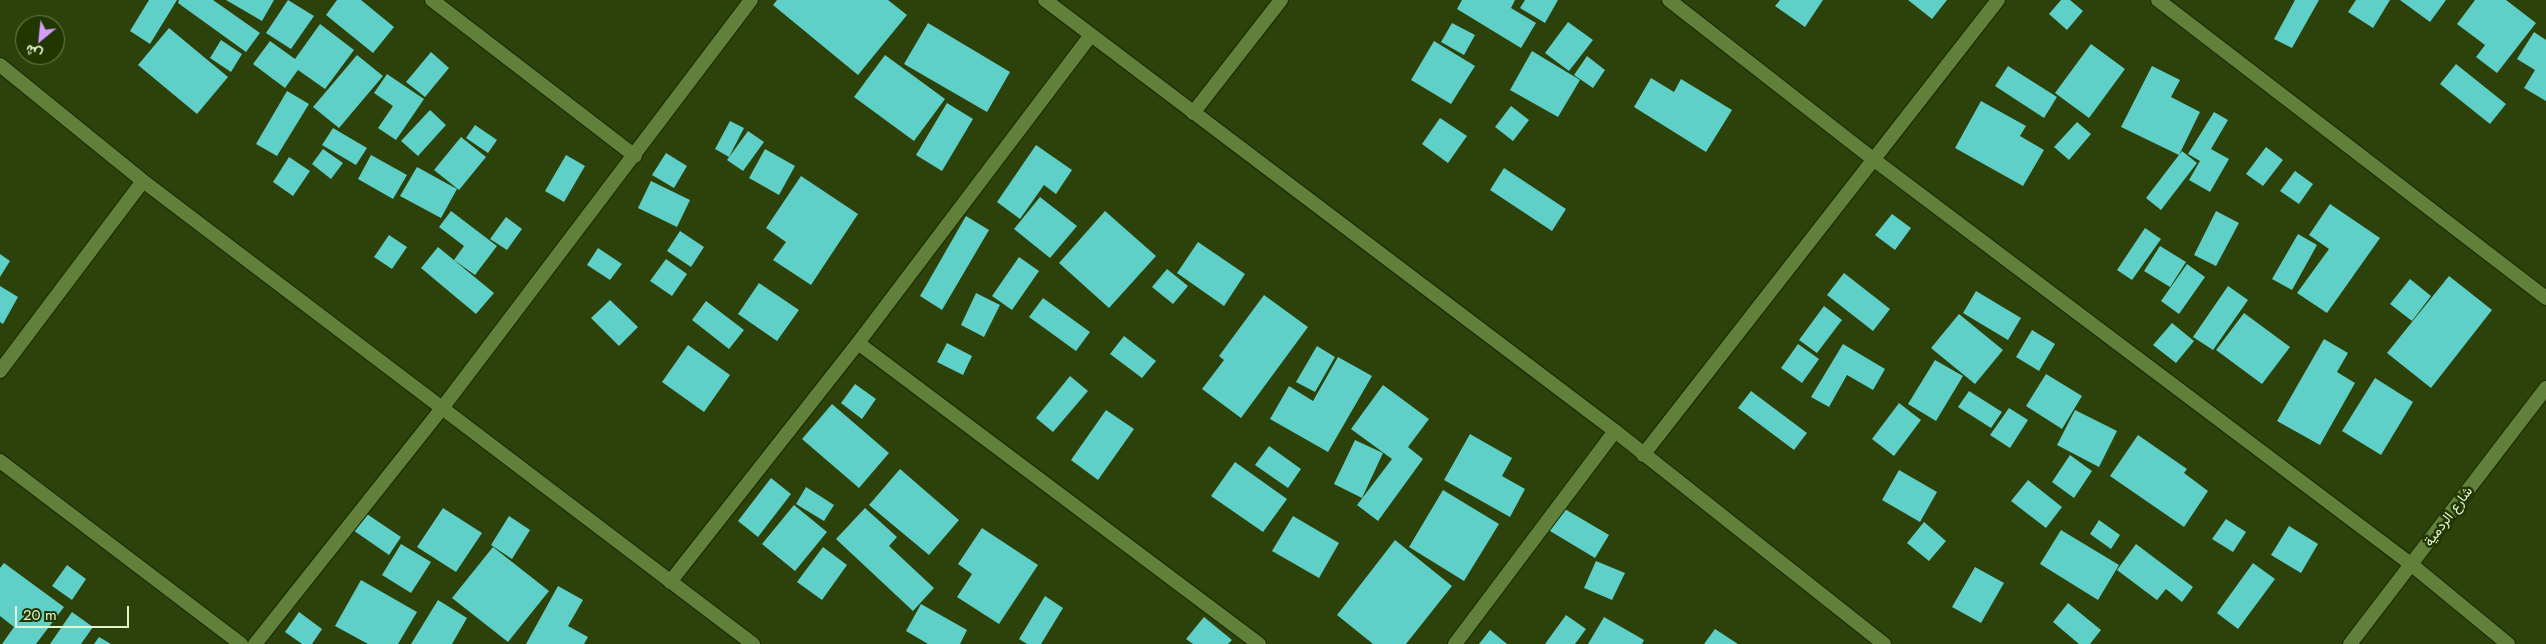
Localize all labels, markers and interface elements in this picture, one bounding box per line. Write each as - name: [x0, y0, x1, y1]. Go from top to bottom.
- north arrow: [15, 15, 65, 65]
- text: ش: [21, 40, 46, 65]
- street label: شارع الردمية: [2421, 484, 2477, 550]
- scale bar: [18, 596, 131, 628]
- text: 20 m: [23, 604, 57, 626]

